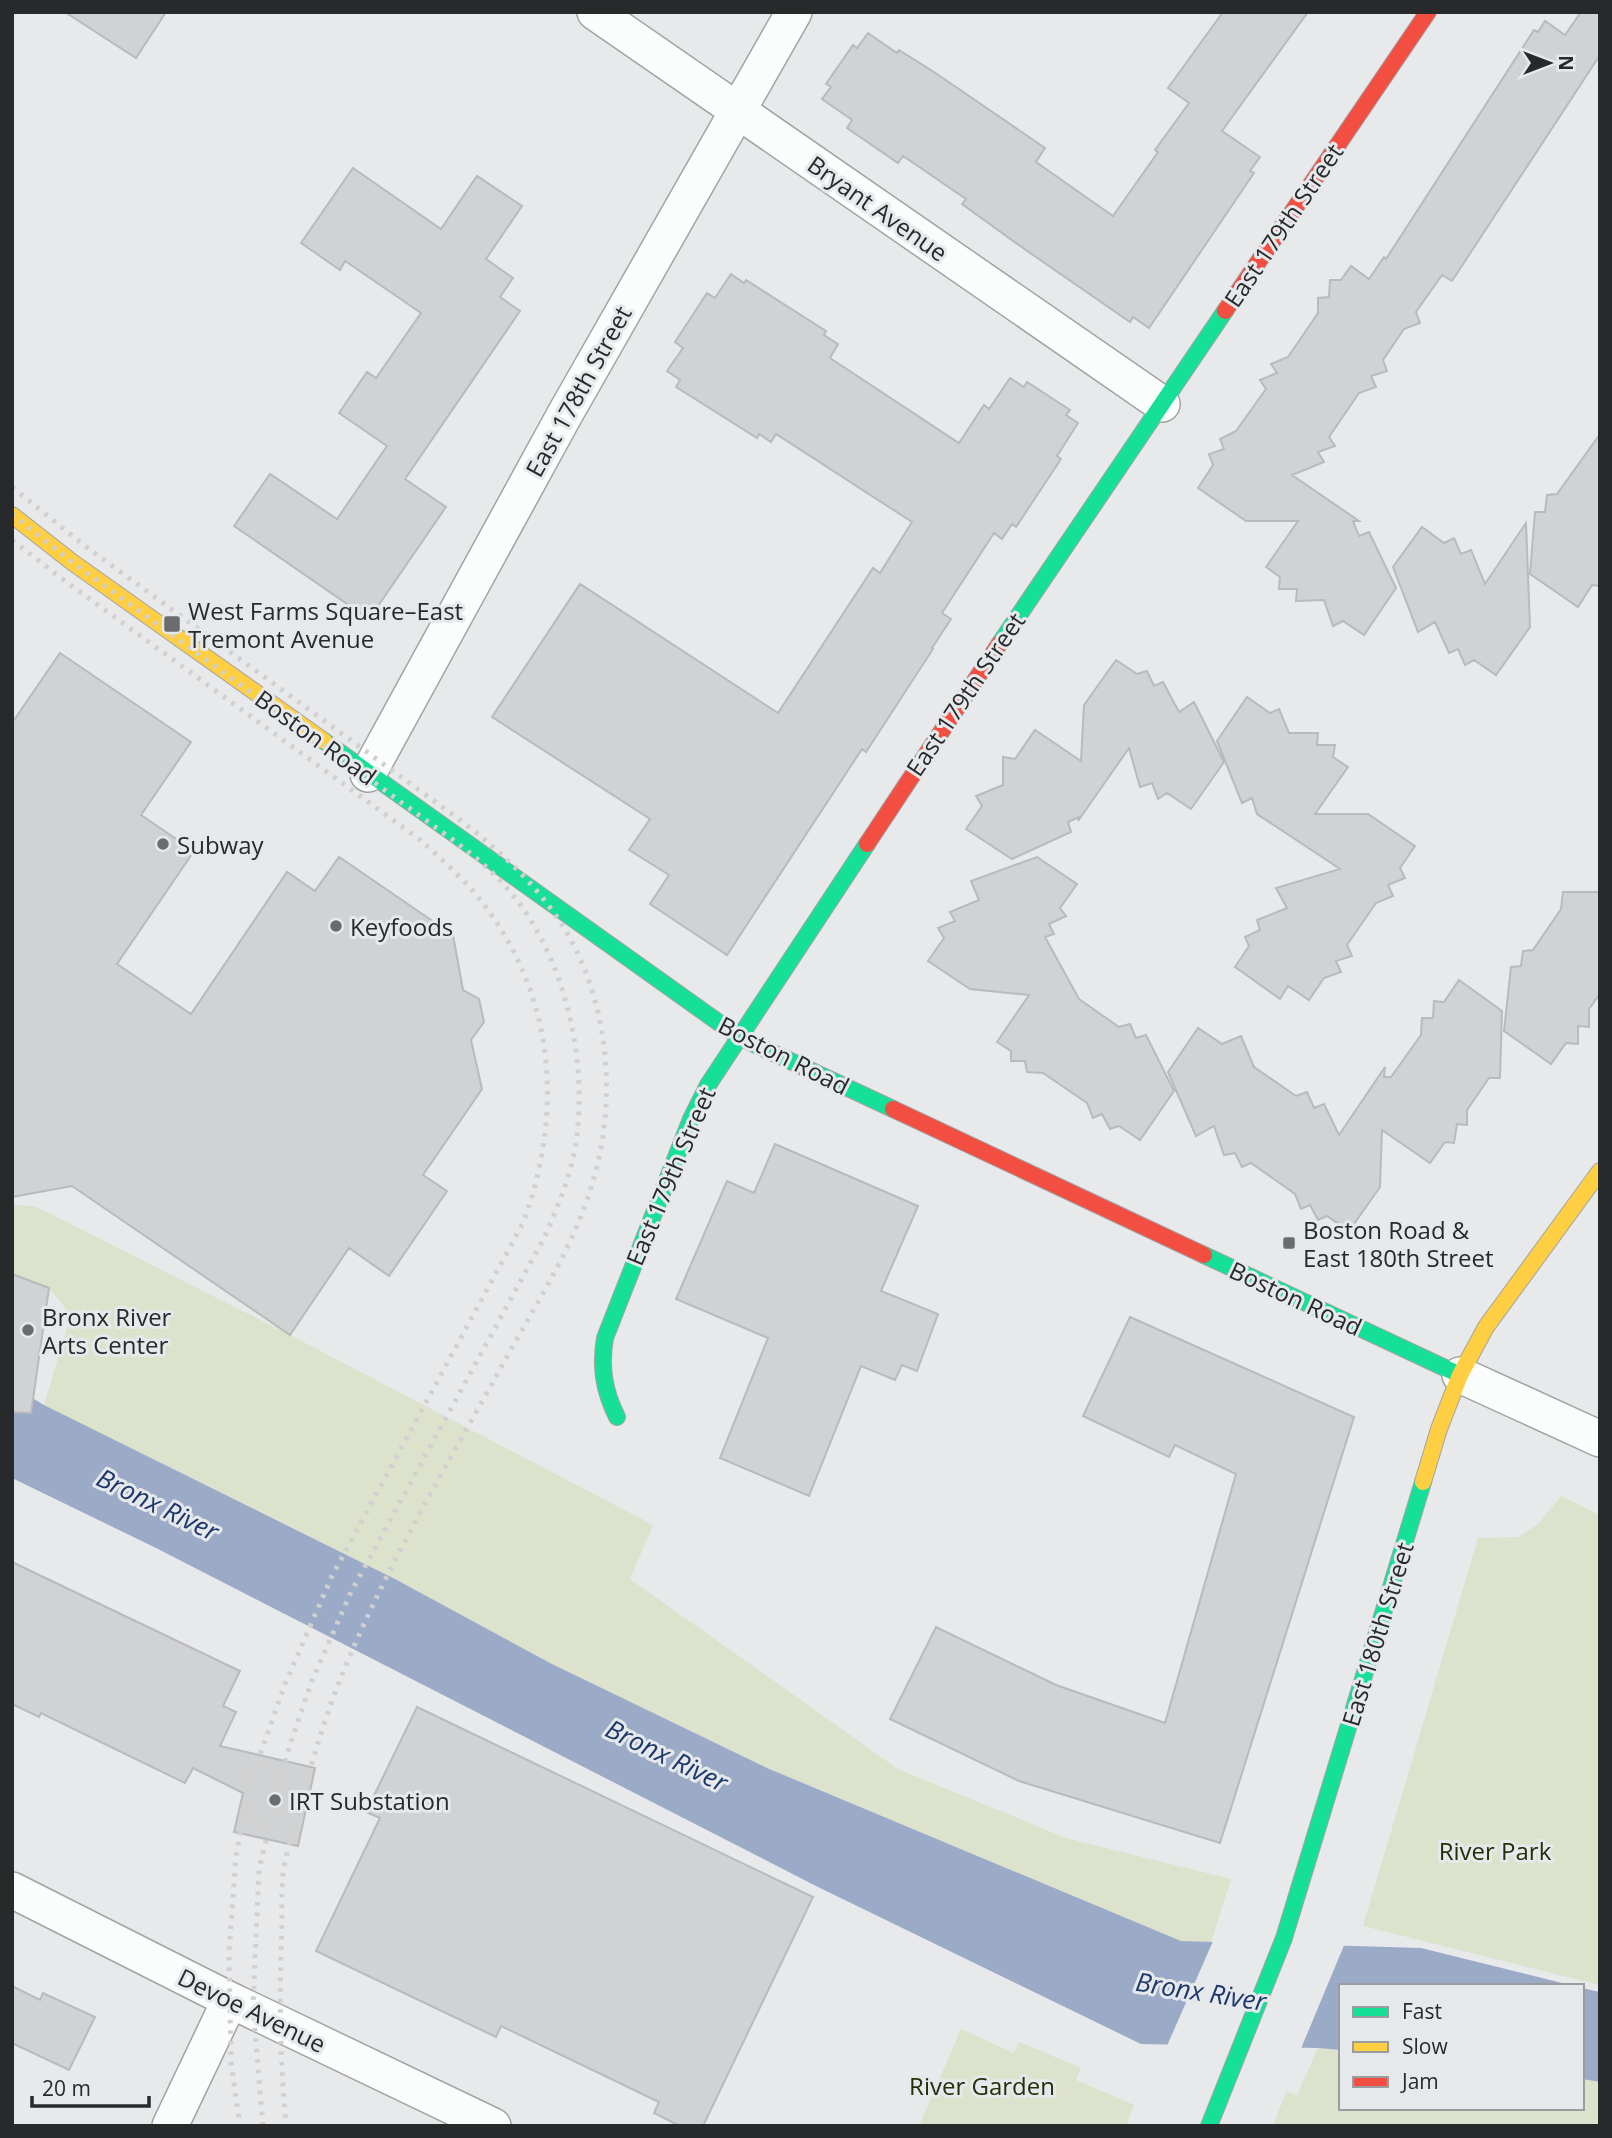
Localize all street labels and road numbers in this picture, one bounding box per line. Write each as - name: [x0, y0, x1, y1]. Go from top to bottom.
- street label: East 179th Street: [1216, 137, 1350, 313]
- street label: Bryant Avenue: [801, 148, 955, 268]
- street label: East 178th Street: [517, 300, 639, 482]
- street label: East 179th Street: [898, 606, 1032, 782]
- street label: Boston Road: [249, 682, 383, 792]
- street label: Boston Road: [713, 1008, 855, 1102]
- street label: East 179th Street: [618, 1082, 722, 1270]
- street label: Boston Road: [1224, 1253, 1368, 1343]
- street label: East 180th Street: [1333, 1538, 1421, 1730]
- street label: Devoe Avenue: [173, 1960, 331, 2060]

